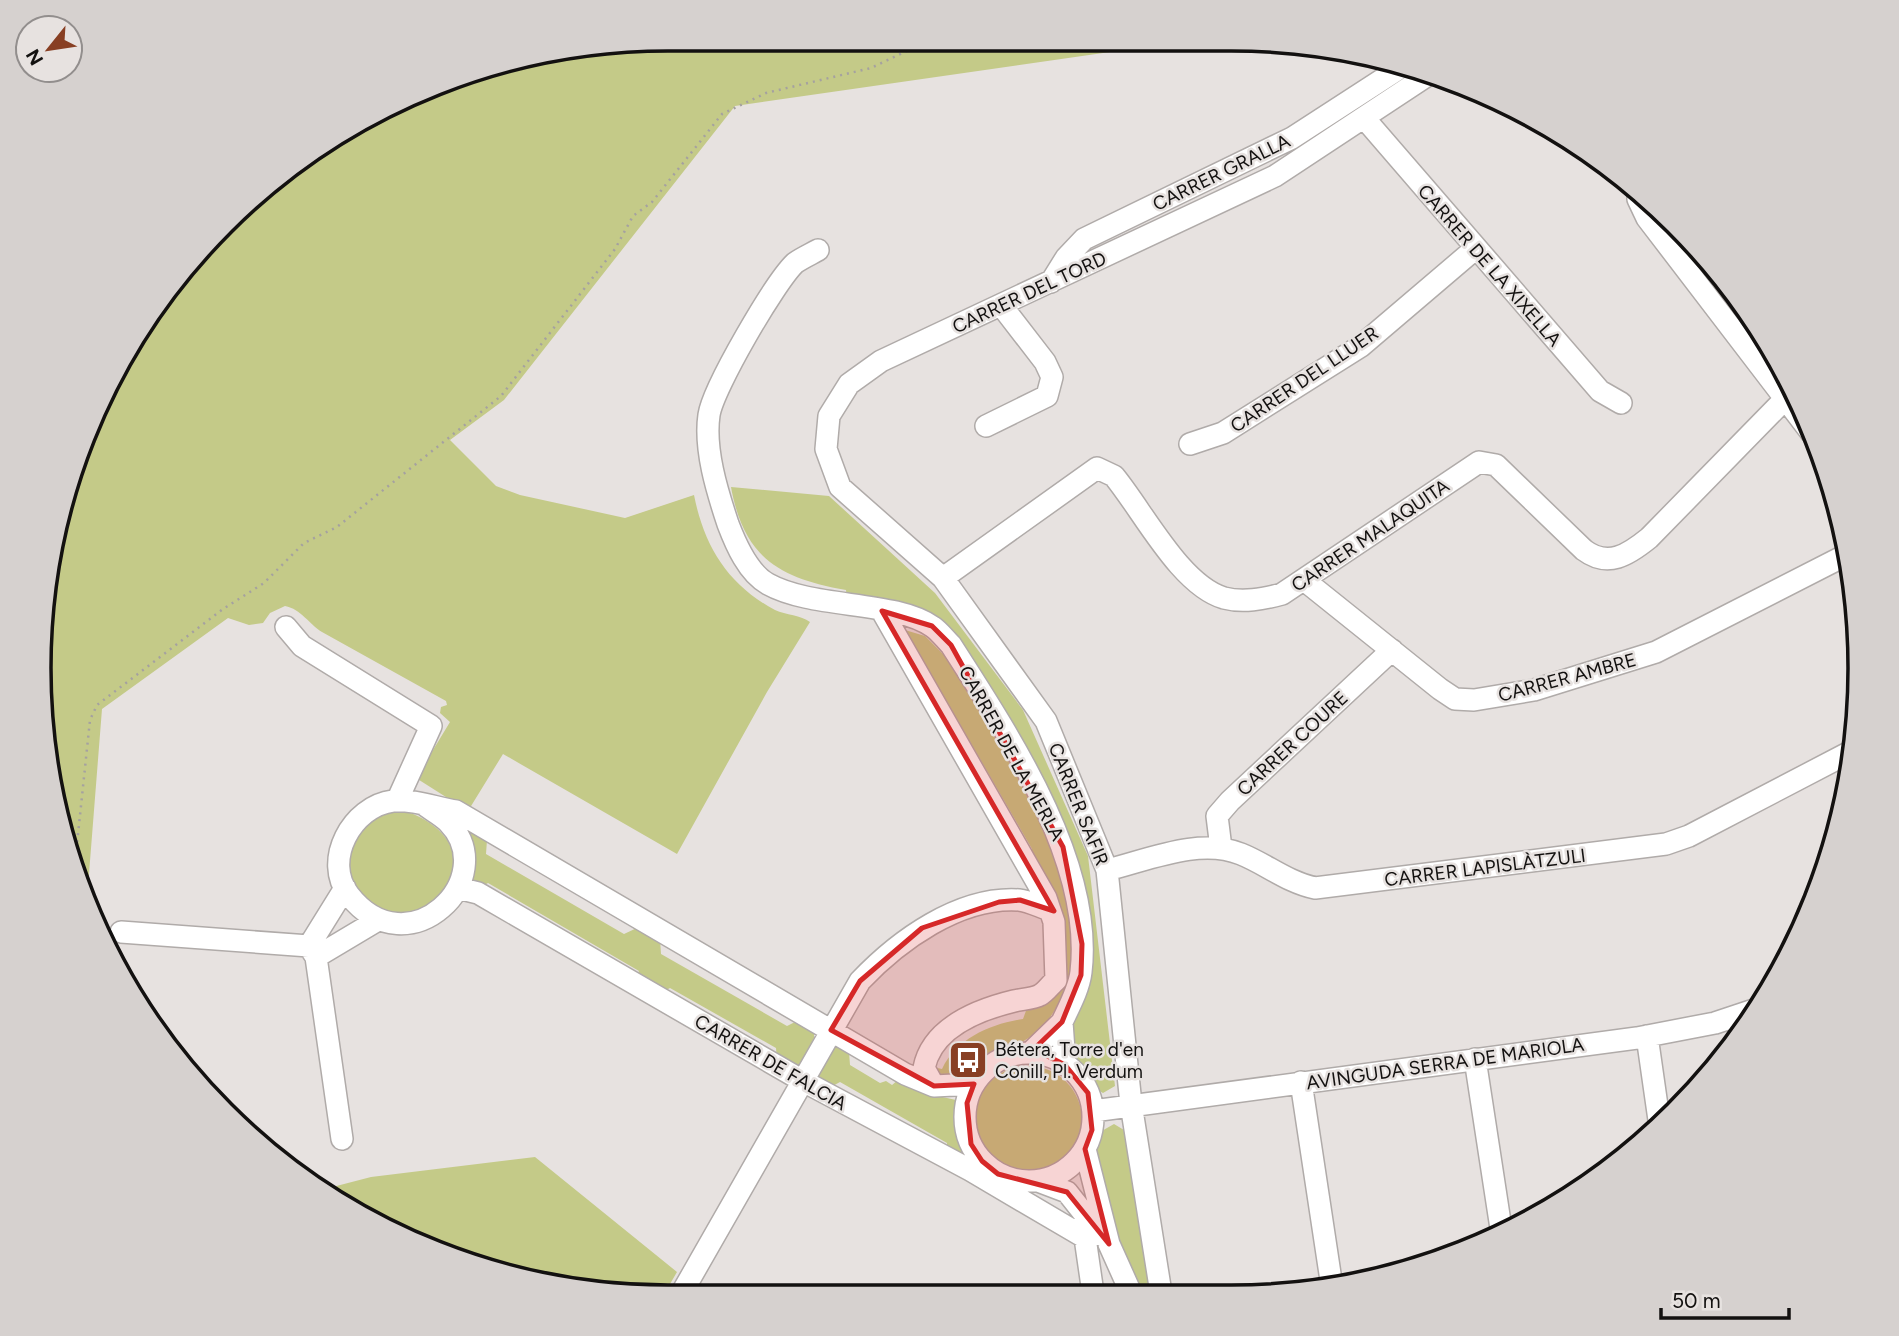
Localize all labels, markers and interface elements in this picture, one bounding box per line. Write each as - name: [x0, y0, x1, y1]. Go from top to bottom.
- north arrow: [14, 14, 84, 84]
- text: N: [21, 45, 48, 69]
- street label: CARRER GRALLA: [1149, 129, 1294, 216]
- street label: CARRER DE LA XIXELLA: [1413, 180, 1566, 351]
- street label: CARRER DEL TORD: [949, 247, 1110, 338]
- street label: CARRER DEL LLUER: [1226, 321, 1383, 437]
- street label: CARRER MALAQUITA: [1287, 474, 1454, 597]
- street label: CARRER AMBRE: [1496, 648, 1639, 707]
- street label: CARRER DE LA MERLA: [954, 662, 1069, 845]
- street label: CARRER COURE: [1232, 686, 1353, 801]
- street label: CARRER SAFIR: [1044, 740, 1114, 869]
- street label: CARRER LAPISLÀTZULI: [1383, 844, 1587, 891]
- street label: CARRER DE FALCIA: [691, 1009, 851, 1115]
- street label: AVINGUDA SERRA DE MARIOLA: [1305, 1033, 1586, 1094]
- place label: Bétera, Torre d'en Conill, Pl. Verdum: [995, 1038, 1144, 1083]
- bus stop icon: Bétera, Torre d'en Conill, Pl. Verdum: [947, 1039, 989, 1081]
- scale bar: [1661, 1276, 1789, 1320]
- text: 50 m: [1672, 1288, 1721, 1313]

